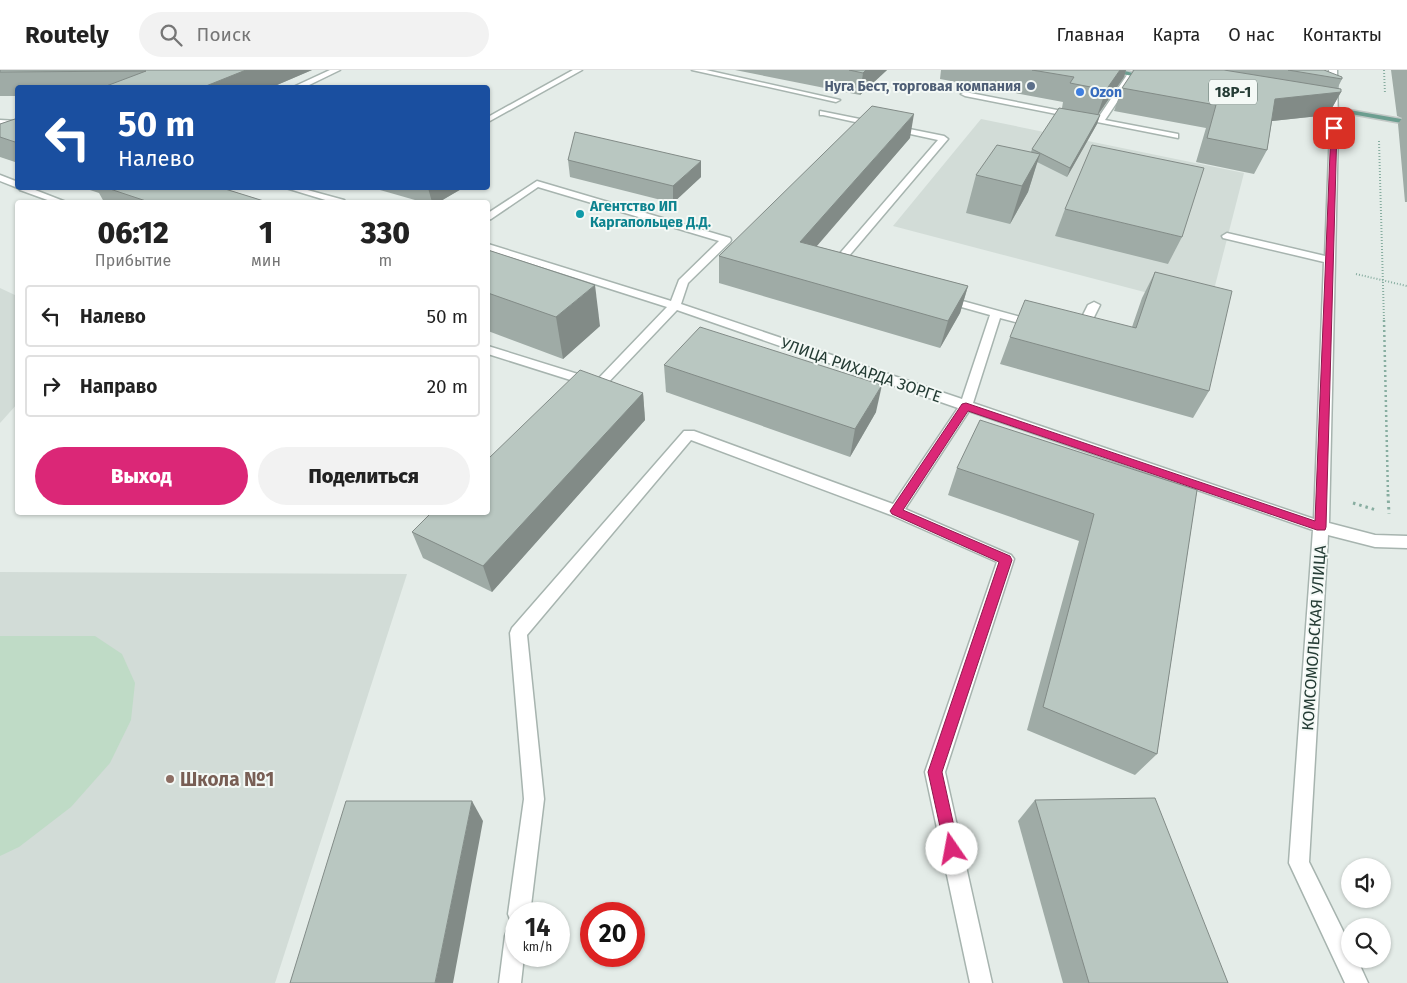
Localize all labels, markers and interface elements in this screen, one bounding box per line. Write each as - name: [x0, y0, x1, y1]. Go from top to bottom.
- search box: [139, 12, 489, 57]
- text: Routely: [25, 21, 109, 49]
- icon: search: [157, 21, 185, 49]
- text: Поиск: [197, 23, 251, 46]
- text: Главная: [1057, 24, 1125, 46]
- text: Карта: [1153, 24, 1200, 46]
- text: О нас: [1228, 24, 1275, 46]
- text: Контакты: [1303, 24, 1382, 46]
- place label: Нуга Бест, торговая компания: [824, 78, 1021, 95]
- marker: Нуга Бест, торговая компания: [1025, 80, 1037, 92]
- road number: 18Р-1: [1209, 80, 1257, 104]
- place label: Ozon: [1090, 84, 1122, 101]
- marker: Ozon: [1074, 86, 1086, 98]
- text: 50 m: [118, 103, 195, 145]
- icon: left: [35, 105, 100, 170]
- pin: [1313, 107, 1355, 149]
- icon: arrive: [1320, 114, 1348, 142]
- text: Налево: [118, 145, 195, 172]
- place label: Агентство ИП Каргапольцев Д.Д.: [589, 198, 711, 231]
- marker: Агентство ИП Каргапольцев Д.Д.: [574, 208, 586, 220]
- text: 06:12: [97, 215, 169, 251]
- text: 1: [259, 215, 273, 251]
- text: 330: [361, 215, 410, 251]
- text: Прибытие: [95, 251, 171, 270]
- text: мин: [251, 251, 281, 270]
- text: m: [379, 251, 392, 270]
- icon: left: [37, 302, 65, 330]
- text: Налево: [80, 305, 146, 328]
- text: 50 m: [427, 305, 468, 328]
- street label: УЛИЦА РИХАРДА ЗОРГЕ: [778, 334, 944, 406]
- icon: right: [37, 372, 65, 400]
- text: Направо: [80, 375, 157, 398]
- text: 20 m: [427, 375, 468, 398]
- button: Выход: [35, 447, 248, 505]
- button: Поделиться: [258, 447, 470, 505]
- street label: КОМСОМОЛЬСКАЯ УЛИЦА: [1298, 544, 1330, 731]
- place label: Школа №1: [180, 768, 274, 791]
- marker: Школа №1: [164, 773, 176, 785]
- position arrow: [925, 822, 977, 874]
- map controls: [1341, 858, 1391, 968]
- button: sound: [1341, 858, 1391, 908]
- speed limit sign: 20: [580, 902, 645, 967]
- text: 14: [525, 913, 550, 943]
- button: search: [1341, 918, 1391, 968]
- text: km/h: [523, 940, 552, 954]

